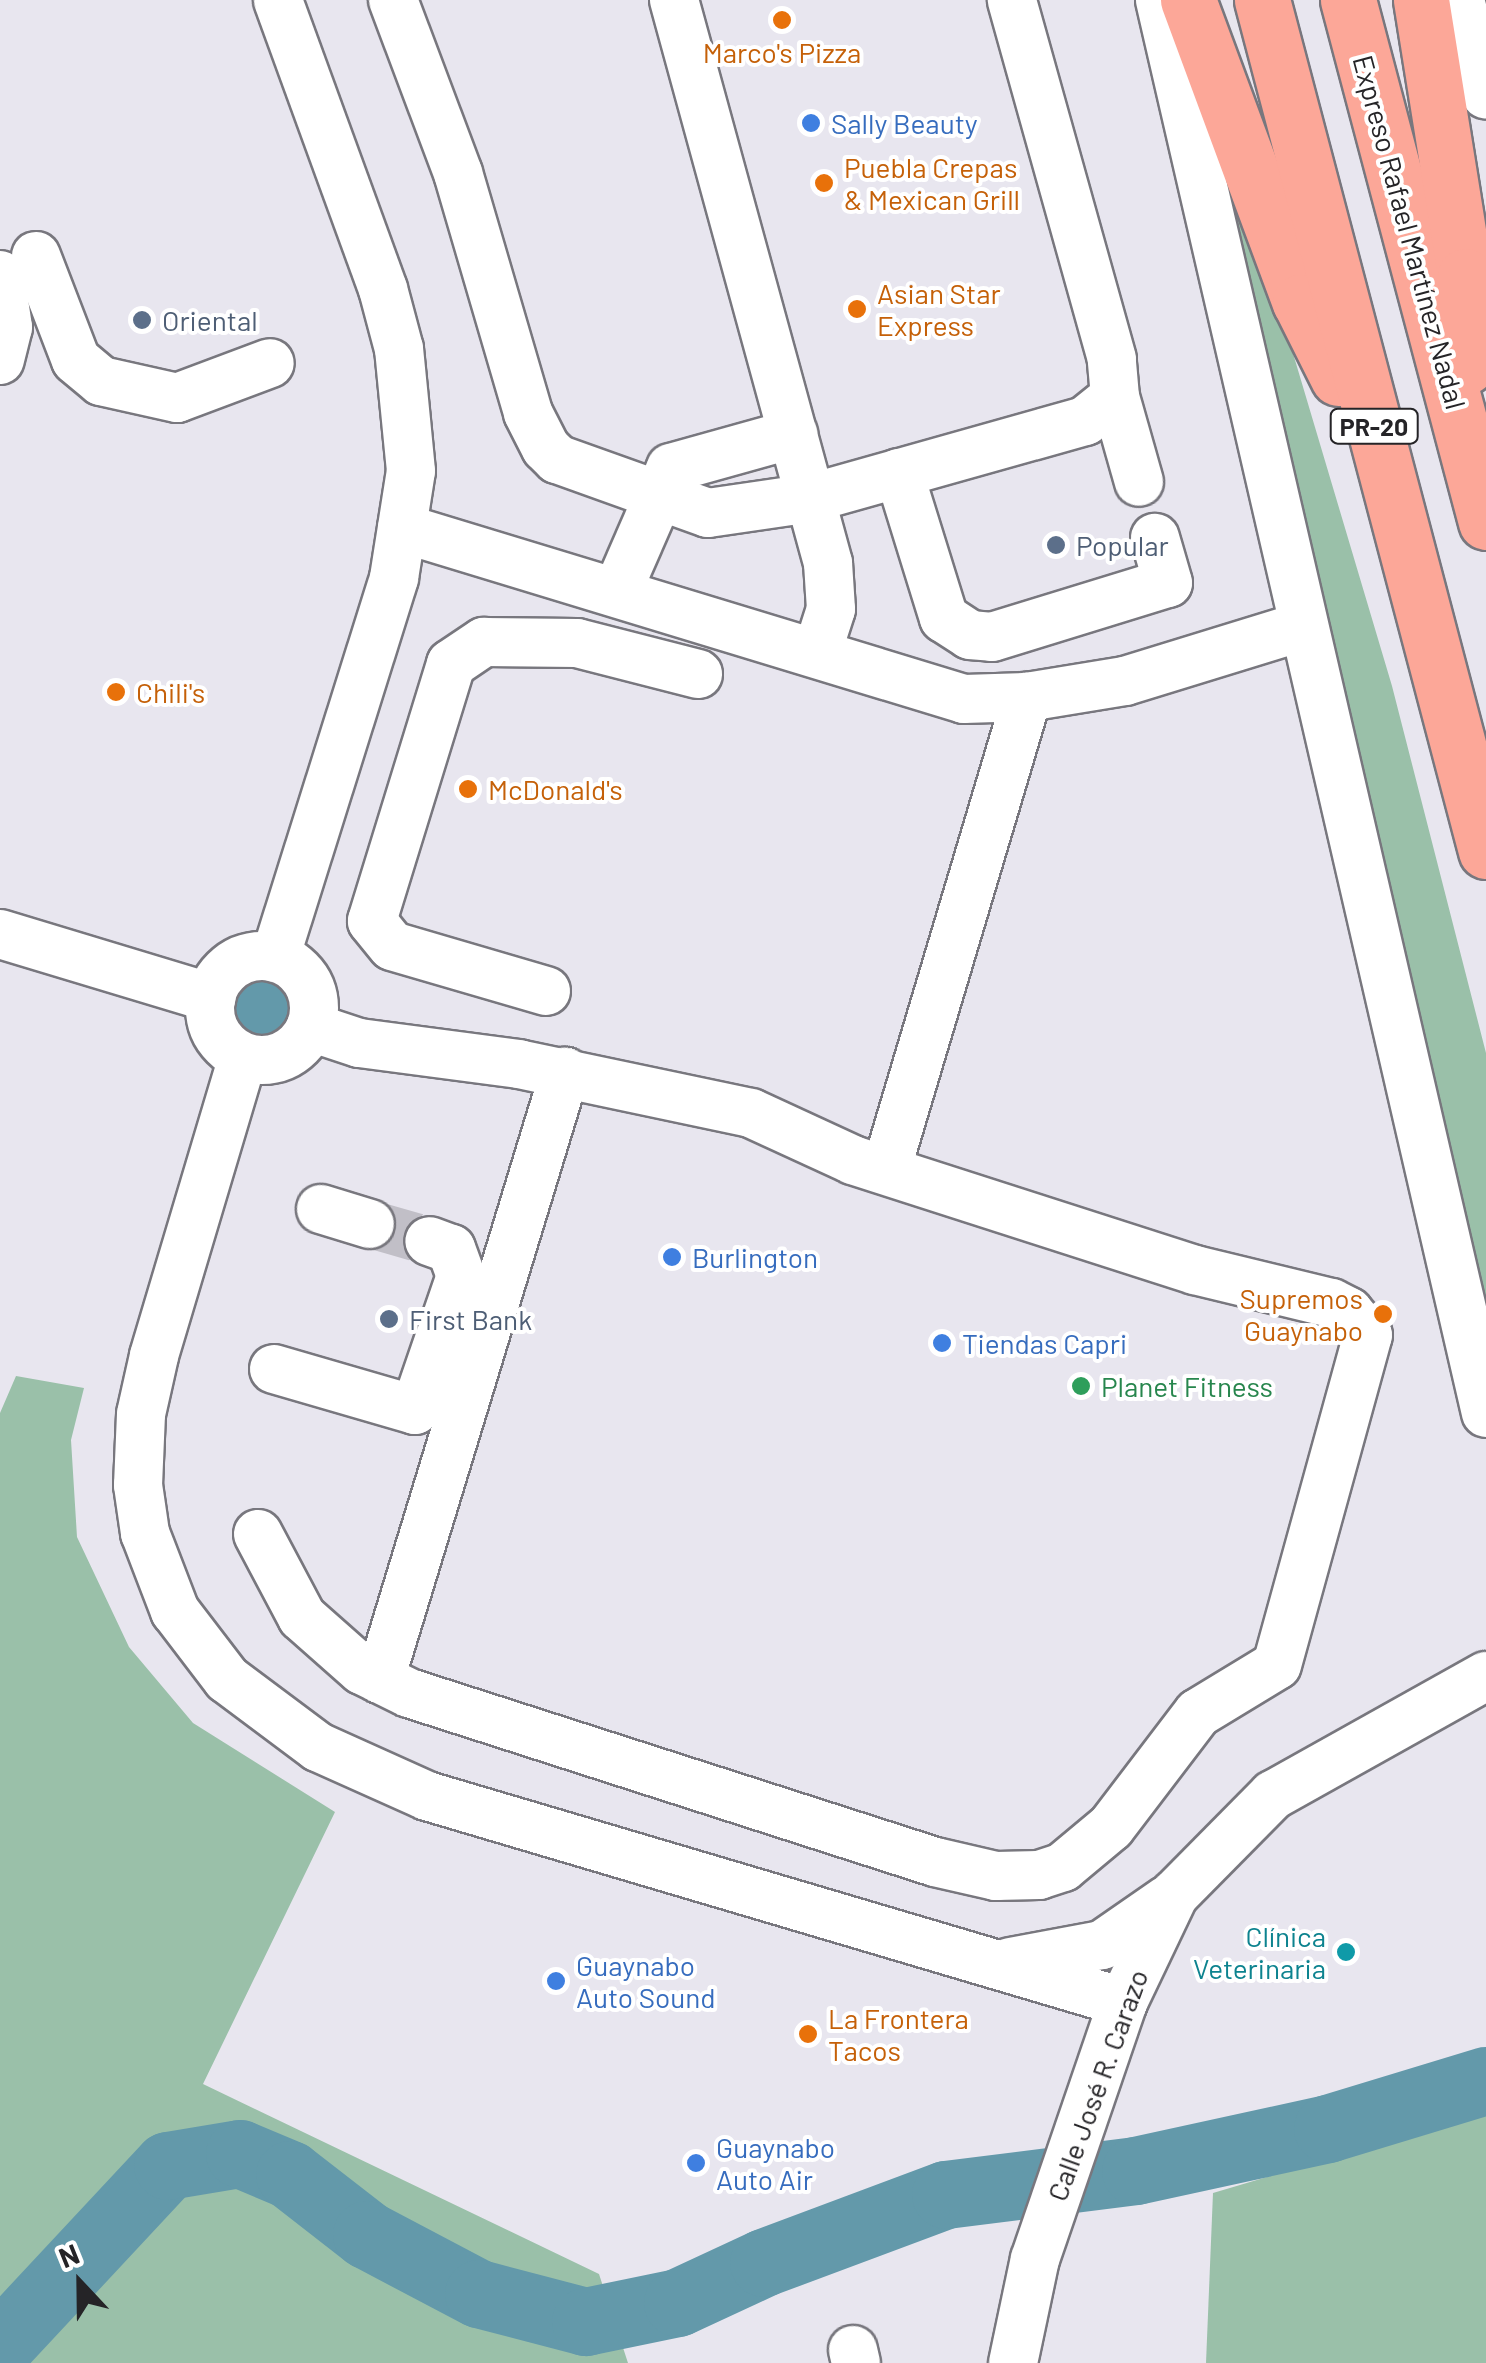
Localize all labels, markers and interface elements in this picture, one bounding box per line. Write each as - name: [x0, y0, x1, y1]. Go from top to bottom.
- marker: Marco's Pizza: [771, 9, 793, 31]
- place label: Marco's Pizza: [703, 35, 861, 69]
- street label: Expreso Rafael Martínez Nadal: [1347, 51, 1473, 413]
- place label: Sally Beauty: [831, 106, 978, 140]
- marker: Sally Beauty: [800, 112, 822, 134]
- place label: Puebla Crepas & Mexican Grill: [844, 150, 1020, 216]
- marker: Puebla Crepas & Mexican Grill: [813, 172, 835, 194]
- place label: Asian Star Express: [877, 276, 1001, 342]
- marker: Asian Star Express: [846, 298, 868, 320]
- place label: Oriental: [162, 303, 258, 337]
- marker: Oriental: [131, 309, 153, 331]
- road number: PR-20: [1329, 406, 1419, 446]
- place label: Popular: [1076, 528, 1169, 562]
- marker: Popular: [1045, 534, 1067, 556]
- place label: Chili's: [136, 675, 205, 709]
- marker: Chili's: [105, 681, 127, 703]
- place label: McDonald's: [488, 772, 623, 806]
- marker: McDonald's: [457, 778, 479, 800]
- place label: Burlington: [692, 1240, 818, 1274]
- marker: Burlington: [661, 1246, 683, 1268]
- place label: Supremos Guaynabo: [1240, 1281, 1363, 1347]
- place label: First Bank: [409, 1302, 532, 1336]
- marker: Supremos Guaynabo: [1372, 1303, 1394, 1325]
- marker: First Bank: [378, 1308, 400, 1330]
- place label: Tiendas Capri: [962, 1326, 1127, 1360]
- marker: Tiendas Capri: [931, 1332, 953, 1354]
- place label: Planet Fitness: [1101, 1369, 1273, 1403]
- marker: Planet Fitness: [1070, 1375, 1092, 1397]
- place label: Clínica Veterinaria: [1193, 1919, 1326, 1985]
- marker: Clínica Veterinaria: [1335, 1941, 1357, 1963]
- place label: Guaynabo Auto Sound: [576, 1948, 715, 2014]
- street label: Calle José R. Carazo: [1040, 1965, 1154, 2205]
- marker: Guaynabo Auto Sound: [545, 1970, 567, 1992]
- place label: La Frontera Tacos: [828, 2001, 969, 2067]
- marker: La Frontera Tacos: [797, 2023, 819, 2045]
- place label: Guaynabo Auto Air: [716, 2130, 835, 2196]
- marker: Guaynabo Auto Air: [685, 2152, 707, 2174]
- north arrow: [30, 2233, 130, 2333]
- text: N: [54, 2236, 84, 2274]

